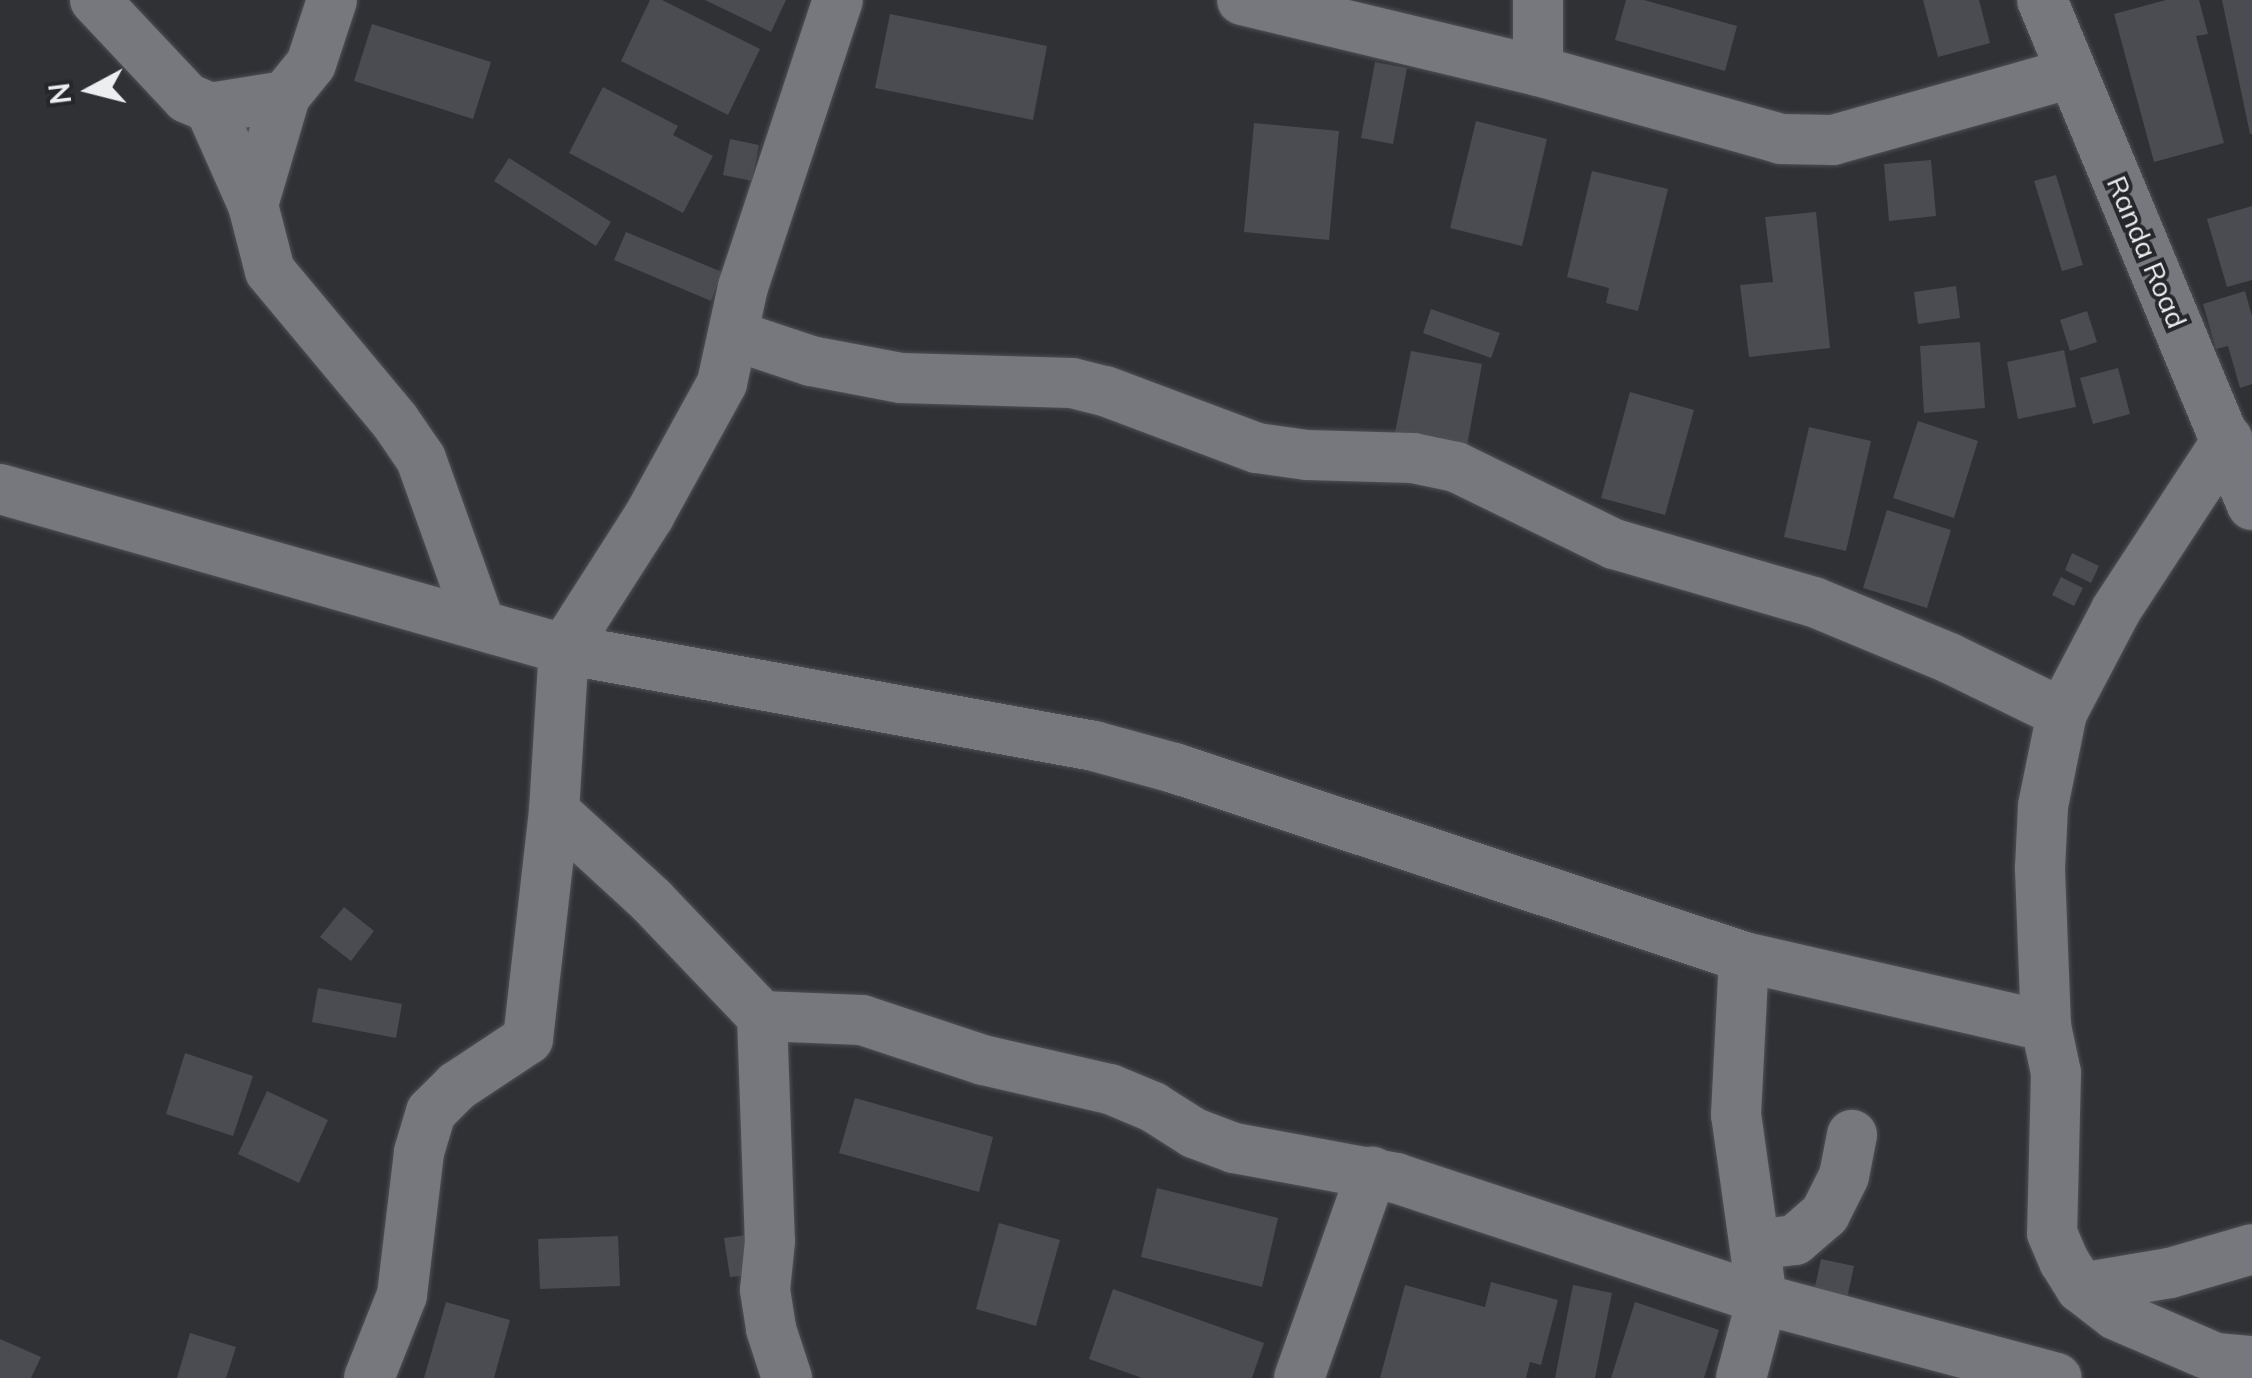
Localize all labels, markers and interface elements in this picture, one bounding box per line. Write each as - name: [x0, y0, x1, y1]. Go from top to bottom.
- north arrow: [40, 40, 140, 140]
- text: N: [41, 81, 78, 106]
- street label: Randa Road: [2100, 171, 2194, 333]

